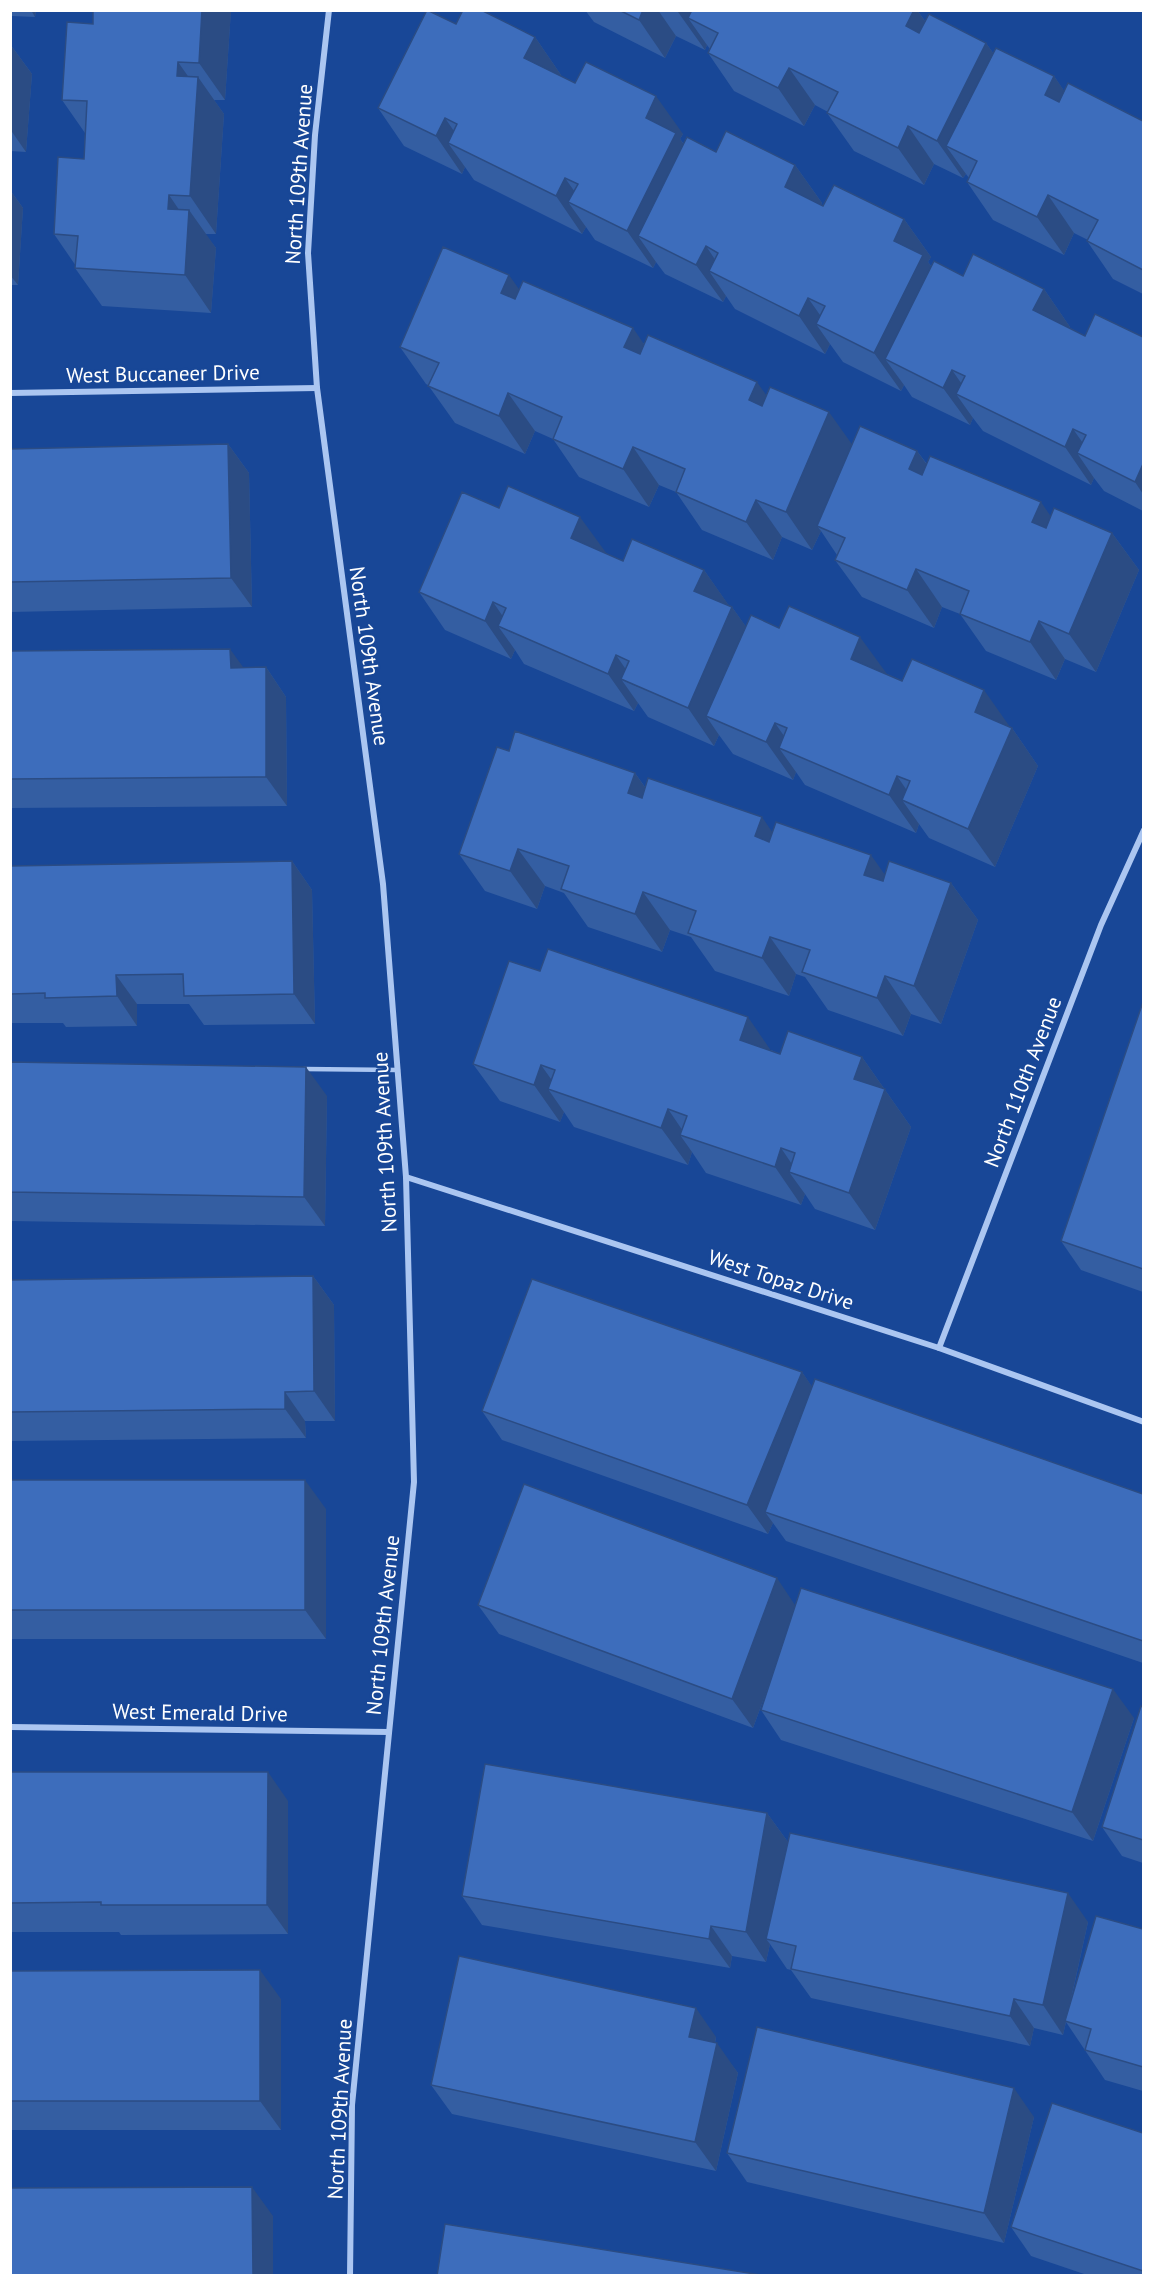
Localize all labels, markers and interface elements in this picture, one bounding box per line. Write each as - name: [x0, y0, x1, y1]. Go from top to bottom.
- street label: North 109th Avenue: [279, 83, 318, 265]
- street label: West Buccaneer Drive: [66, 358, 260, 389]
- street label: North 109th Avenue: [344, 565, 395, 747]
- street label: North 110th Avenue: [978, 993, 1068, 1171]
- street label: North 109th Avenue: [366, 1051, 403, 1233]
- street label: West Topaz Drive: [705, 1243, 857, 1316]
- street label: North 109th Avenue: [360, 1534, 405, 1716]
- street label: West Emerald Drive: [112, 1697, 288, 1728]
- street label: North 109th Avenue: [321, 2018, 358, 2200]

